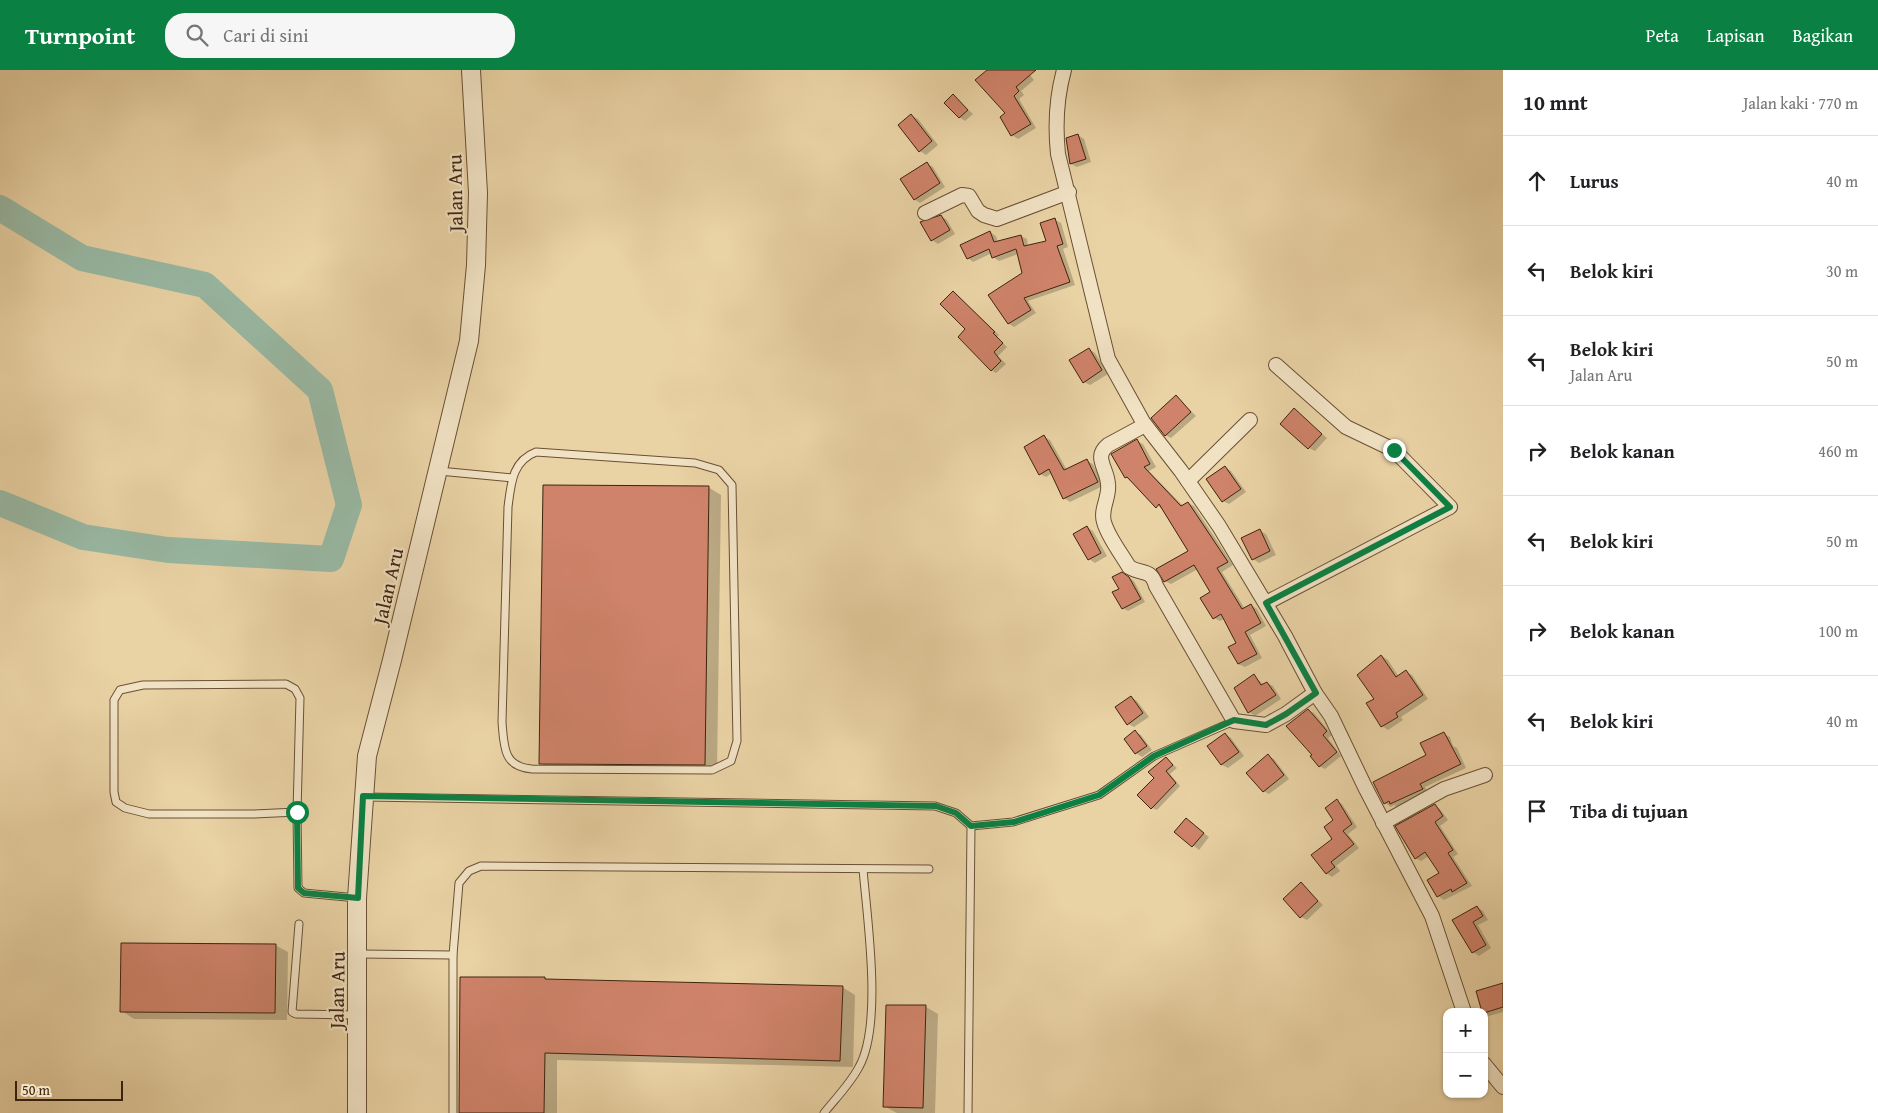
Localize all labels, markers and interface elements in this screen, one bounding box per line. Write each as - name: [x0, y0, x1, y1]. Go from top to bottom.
- search box: [165, 13, 515, 58]
- text: Turnpoint: [25, 18, 135, 53]
- icon: search: [183, 21, 211, 49]
- text: Cari di sini: [223, 21, 308, 49]
- text: Peta: [1646, 22, 1679, 49]
- text: Lapisan: [1707, 22, 1765, 49]
- text: Bagikan: [1793, 22, 1853, 49]
- text: 10 mnt: [1523, 87, 1588, 118]
- text: Jalan kaki · 770 m: [1743, 91, 1858, 115]
- street label: Jalan Aru: [439, 154, 470, 235]
- icon: ahead: [1523, 167, 1551, 195]
- text: Lurus: [1570, 167, 1619, 195]
- text: 40 m: [1826, 169, 1858, 193]
- icon: left: [1523, 257, 1551, 285]
- text: Belok kiri: [1570, 257, 1653, 285]
- text: 30 m: [1826, 259, 1858, 283]
- text: Belok kiri: [1570, 335, 1653, 363]
- icon: left: [1523, 347, 1551, 375]
- text: 50 m: [1826, 349, 1858, 373]
- text: Jalan Aru: [1570, 363, 1632, 387]
- icon: right: [1523, 437, 1551, 465]
- text: Belok kanan: [1570, 437, 1675, 465]
- route end: [1383, 439, 1406, 462]
- text: 460 m: [1818, 439, 1858, 463]
- icon: left: [1523, 527, 1551, 555]
- text: Belok kiri: [1570, 527, 1653, 555]
- text: 50 m: [1826, 529, 1858, 553]
- street label: Jalan Aru: [364, 545, 410, 630]
- icon: right: [1523, 617, 1551, 645]
- text: Belok kanan: [1570, 617, 1675, 645]
- text: 100 m: [1818, 619, 1858, 643]
- icon: left: [1523, 707, 1551, 735]
- text: Belok kiri: [1570, 707, 1653, 735]
- text: 40 m: [1826, 709, 1858, 733]
- icon: arrive: [1523, 797, 1551, 825]
- text: Tiba di tujuan: [1570, 797, 1688, 825]
- route start: [286, 801, 309, 824]
- street label: Jalan Aru: [321, 951, 352, 1032]
- map controls: [1443, 1008, 1488, 1098]
- button: +: [1443, 1008, 1488, 1053]
- button: −: [1443, 1053, 1488, 1098]
- scale bar: [15, 1078, 122, 1101]
- text: 50 m: [22, 1080, 50, 1100]

